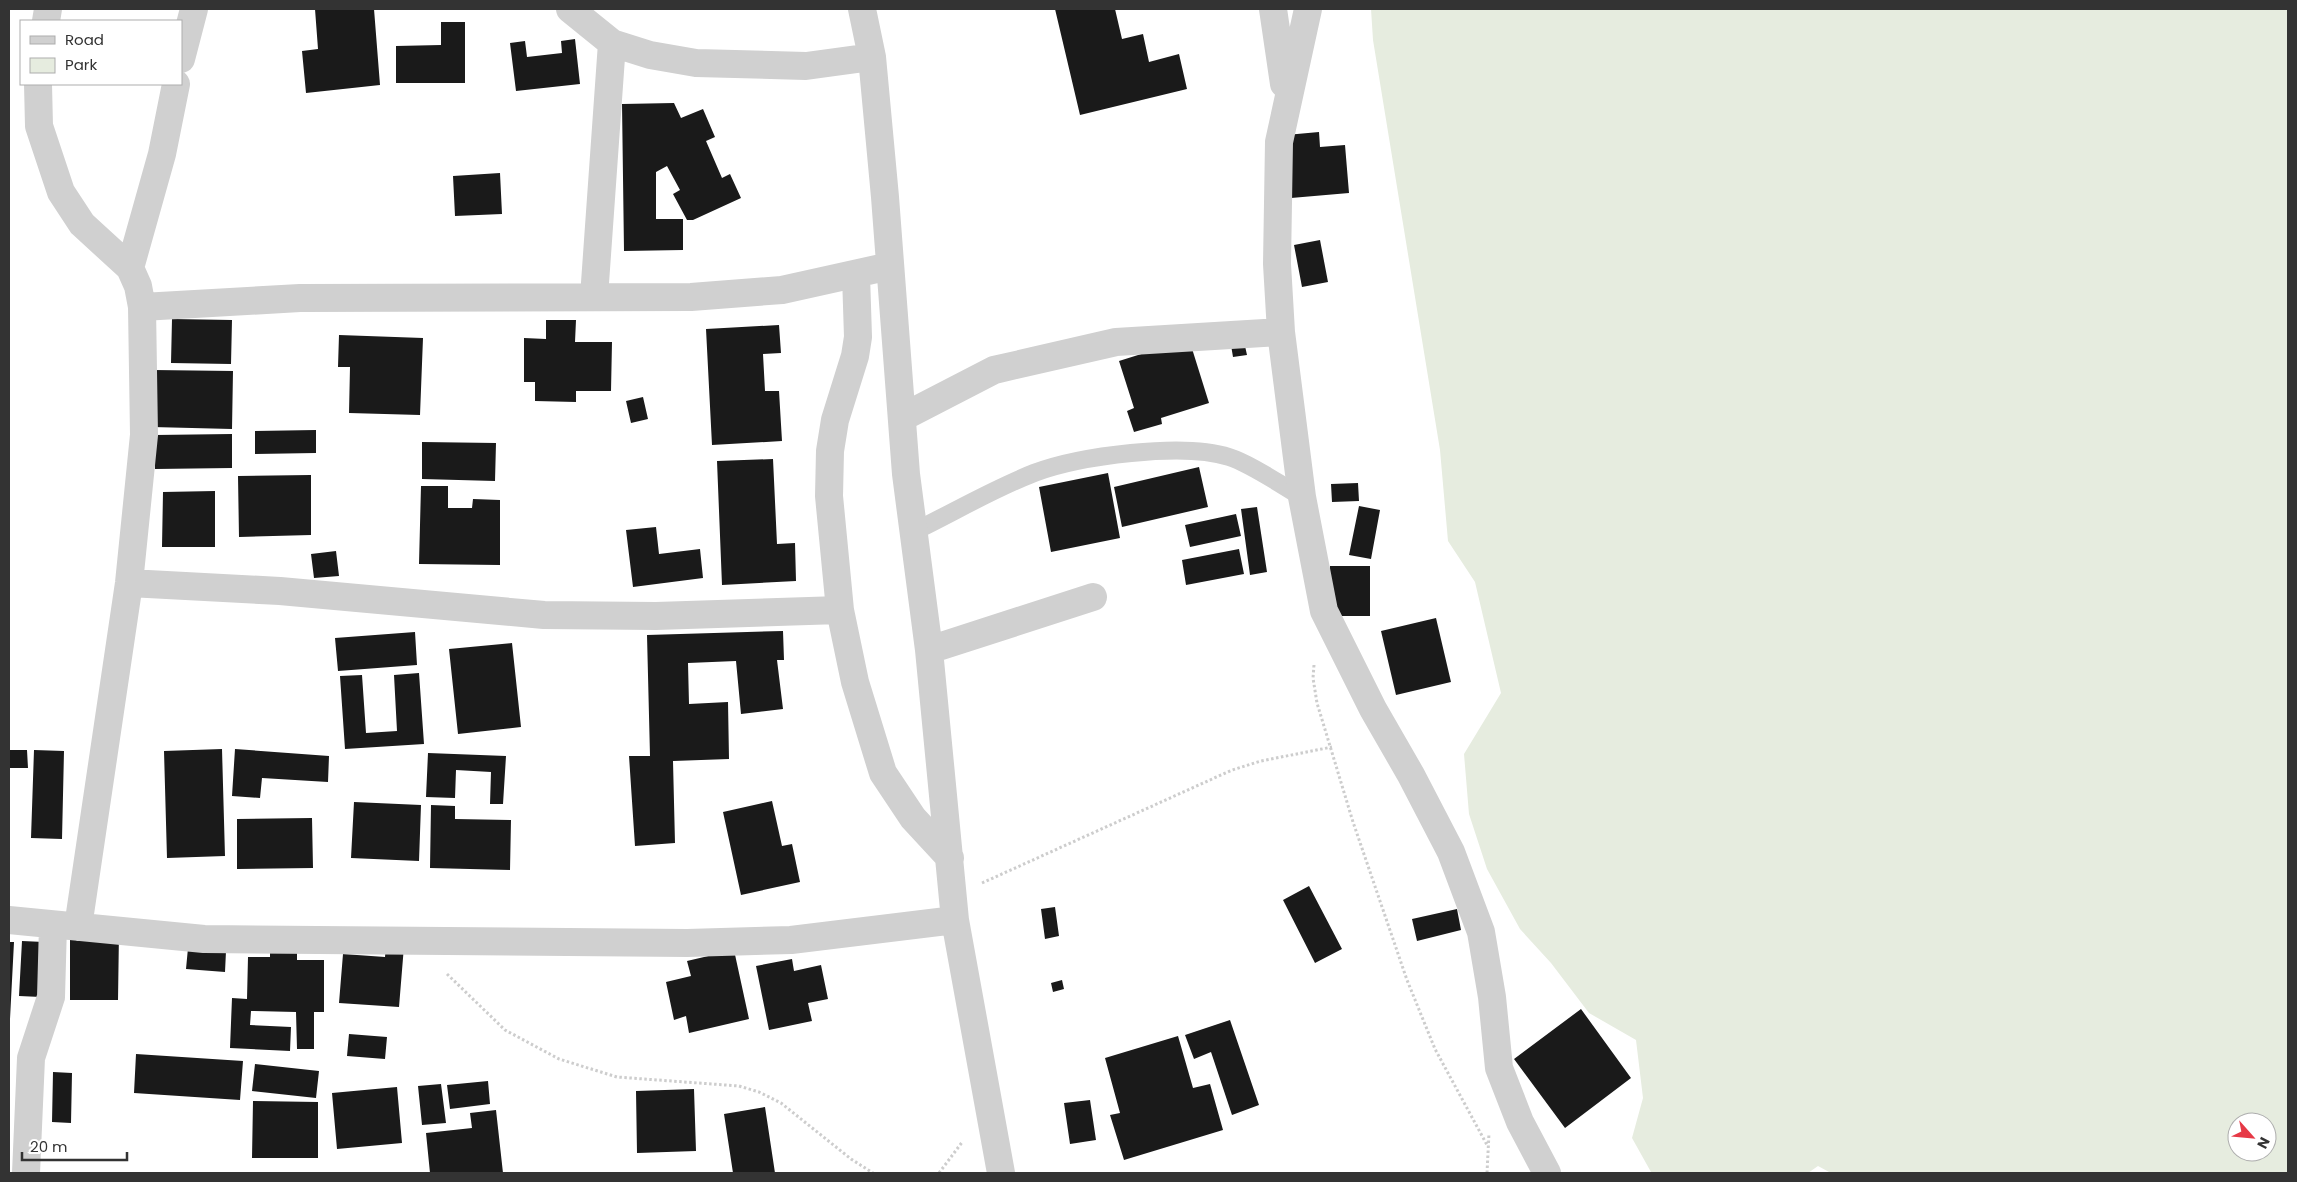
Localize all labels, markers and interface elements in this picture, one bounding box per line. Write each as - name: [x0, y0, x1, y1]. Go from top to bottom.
- legend: [20, 20, 182, 85]
- text: Road: [65, 29, 104, 50]
- text: Park: [65, 54, 97, 75]
- north arrow: [2227, 1112, 2277, 1162]
- scale bar: [22, 1130, 128, 1162]
- text: N: [2252, 1134, 2275, 1152]
- text: 20 m: [30, 1136, 68, 1157]

